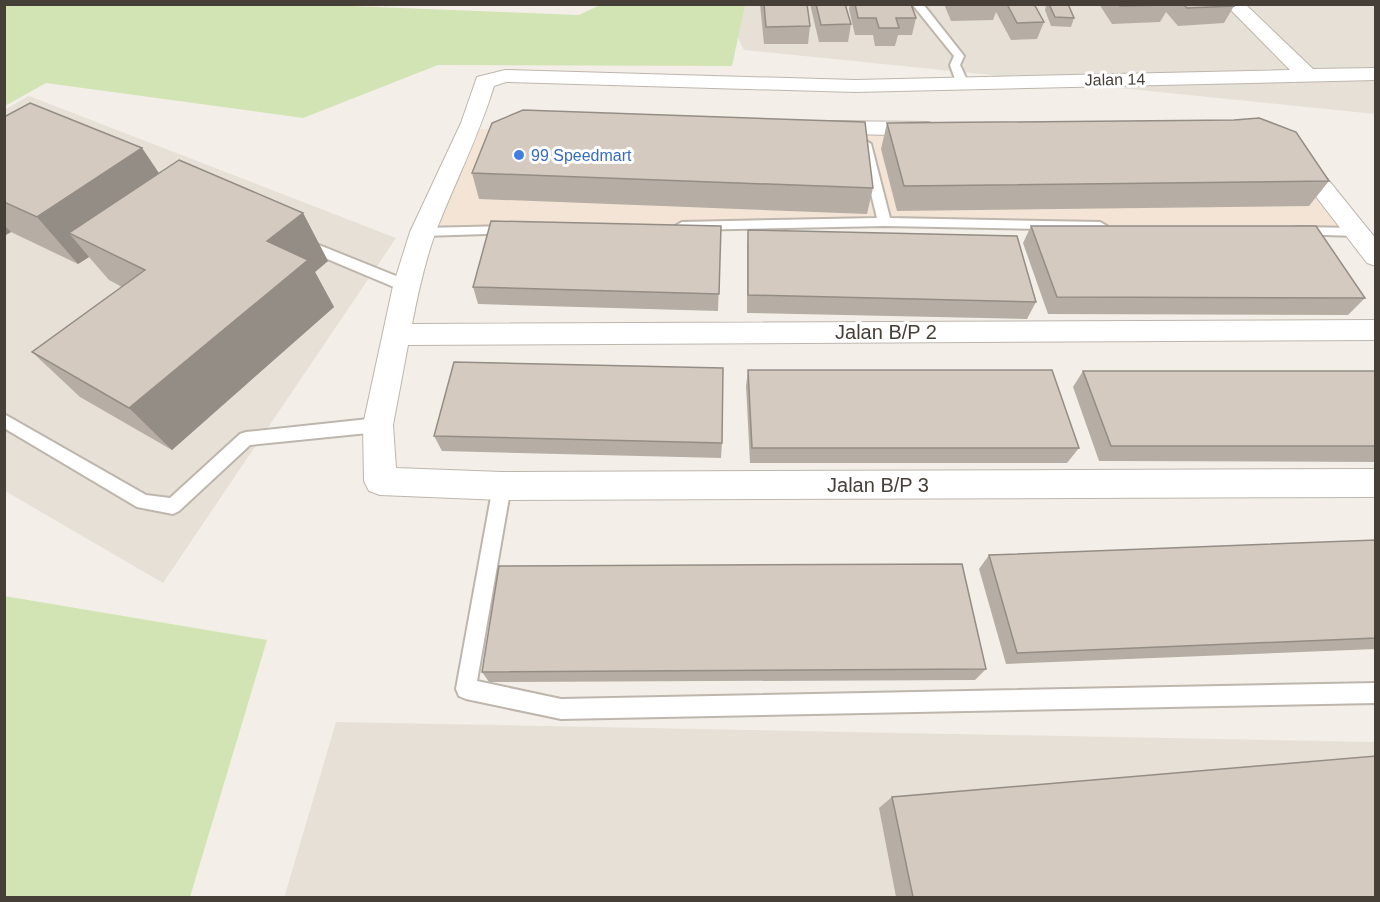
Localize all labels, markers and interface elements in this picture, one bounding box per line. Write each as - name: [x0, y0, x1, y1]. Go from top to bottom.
- street label: Jalan 14: [1085, 70, 1145, 89]
- place label: 99 Speedmart: [531, 147, 632, 164]
- marker: 99 Speedmart: [512, 148, 526, 162]
- street label: Jalan B/P 2: [835, 321, 937, 343]
- street label: Jalan B/P 3: [827, 474, 929, 496]

